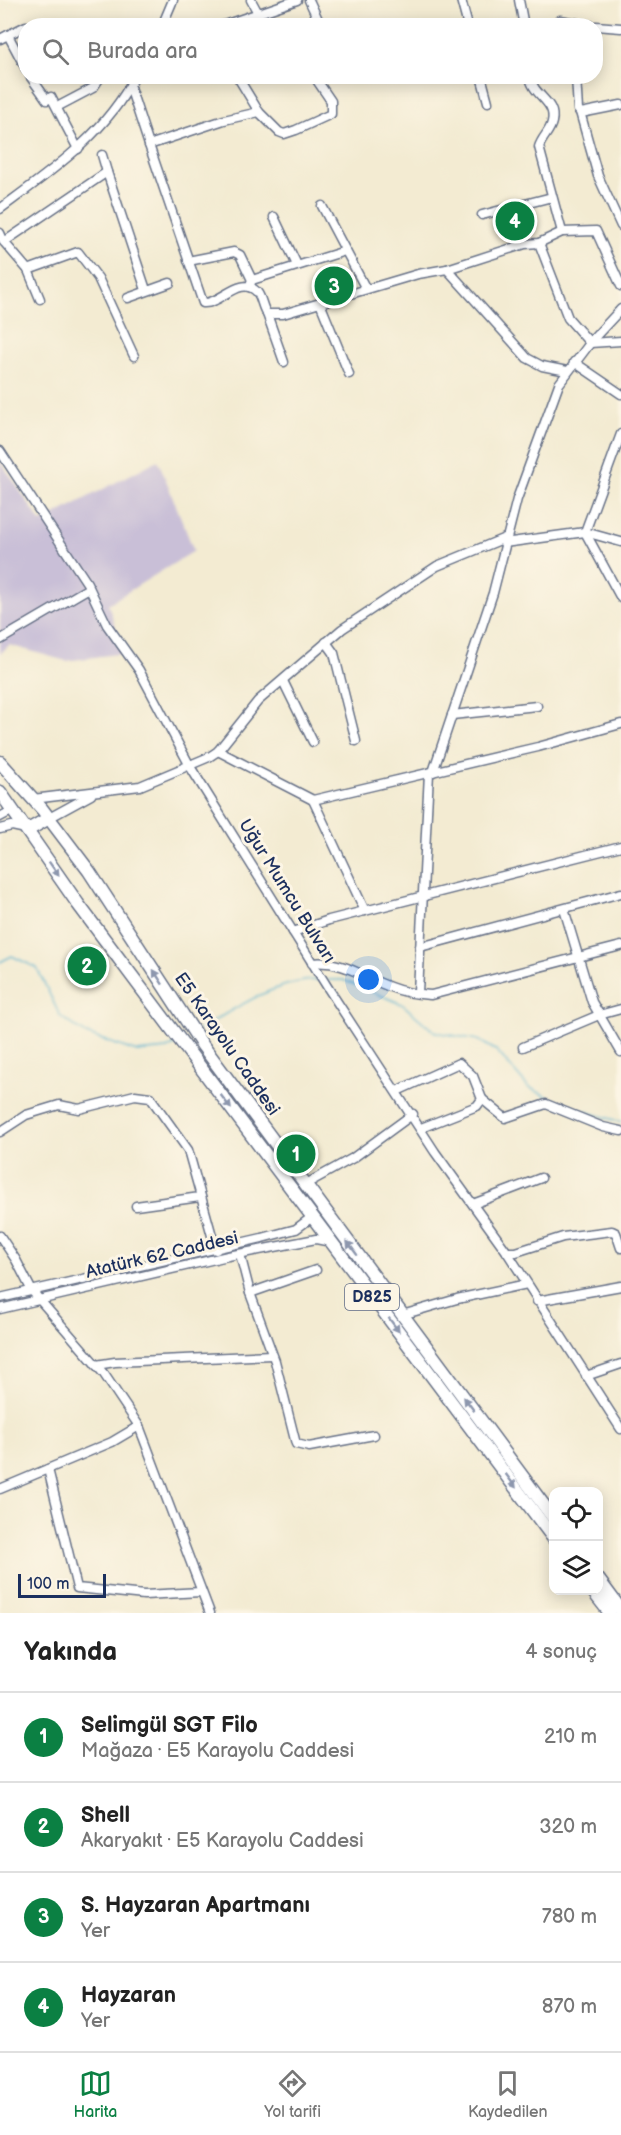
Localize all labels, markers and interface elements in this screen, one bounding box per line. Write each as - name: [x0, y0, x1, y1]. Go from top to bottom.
- search box: [18, 18, 603, 84]
- icon: search: [39, 35, 72, 68]
- text: Burada ara: [87, 38, 198, 65]
- pin: 4: [496, 198, 534, 244]
- pin: 3: [314, 264, 354, 308]
- street label: Uğur Mumcu Bulvarı: [234, 815, 340, 967]
- one-way arrow: [48, 861, 59, 877]
- pin: 2: [68, 944, 106, 988]
- your location: [354, 965, 383, 994]
- one-way arrow: [152, 969, 164, 985]
- street label: E5 Karayolu Caddesi: [170, 969, 284, 1119]
- one-way arrow: [219, 1095, 231, 1110]
- pin: 1: [276, 1132, 316, 1176]
- street label: Atatürk 62 Caddesi: [84, 1227, 240, 1283]
- one-way arrow: [347, 1240, 359, 1255]
- road number: D825: [345, 1284, 399, 1310]
- one-way arrow: [387, 1317, 400, 1333]
- one-way arrow: [463, 1397, 475, 1412]
- one-way arrow: [505, 1472, 517, 1488]
- map controls: [549, 1487, 603, 1595]
- button: locate: [549, 1487, 603, 1541]
- button: layers: [549, 1541, 603, 1595]
- scale bar: [18, 1571, 106, 1598]
- text: 100 m: [27, 1575, 70, 1594]
- text: Yakında: [24, 1637, 117, 1668]
- text: 4 sonuç: [525, 1640, 597, 1664]
- text: Selimgül SGT Filo: [81, 1712, 258, 1739]
- text: 1: [39, 1725, 48, 1749]
- text: 210 m: [544, 1725, 597, 1749]
- text: Mağaza · E5 Karayolu Caddesi: [81, 1739, 354, 1763]
- text: Shell: [81, 1802, 130, 1829]
- text: 2: [38, 1815, 49, 1839]
- text: 320 m: [539, 1815, 597, 1839]
- text: Akaryakıt · E5 Karayolu Caddesi: [81, 1829, 364, 1853]
- text: S. Hayzaran Apartmanı: [81, 1892, 310, 1919]
- text: 3: [38, 1905, 49, 1929]
- text: 780 m: [542, 1905, 597, 1929]
- text: Yer: [81, 1919, 110, 1943]
- text: Hayzaran: [81, 1982, 176, 2009]
- text: 4: [38, 1995, 49, 2019]
- text: 870 m: [542, 1995, 597, 2019]
- text: Yer: [81, 2009, 110, 2033]
- tab: Harita: [73, 2067, 117, 2122]
- tab: Yol tarifi: [264, 2067, 321, 2122]
- tab: Kaydedilen: [468, 2067, 548, 2122]

